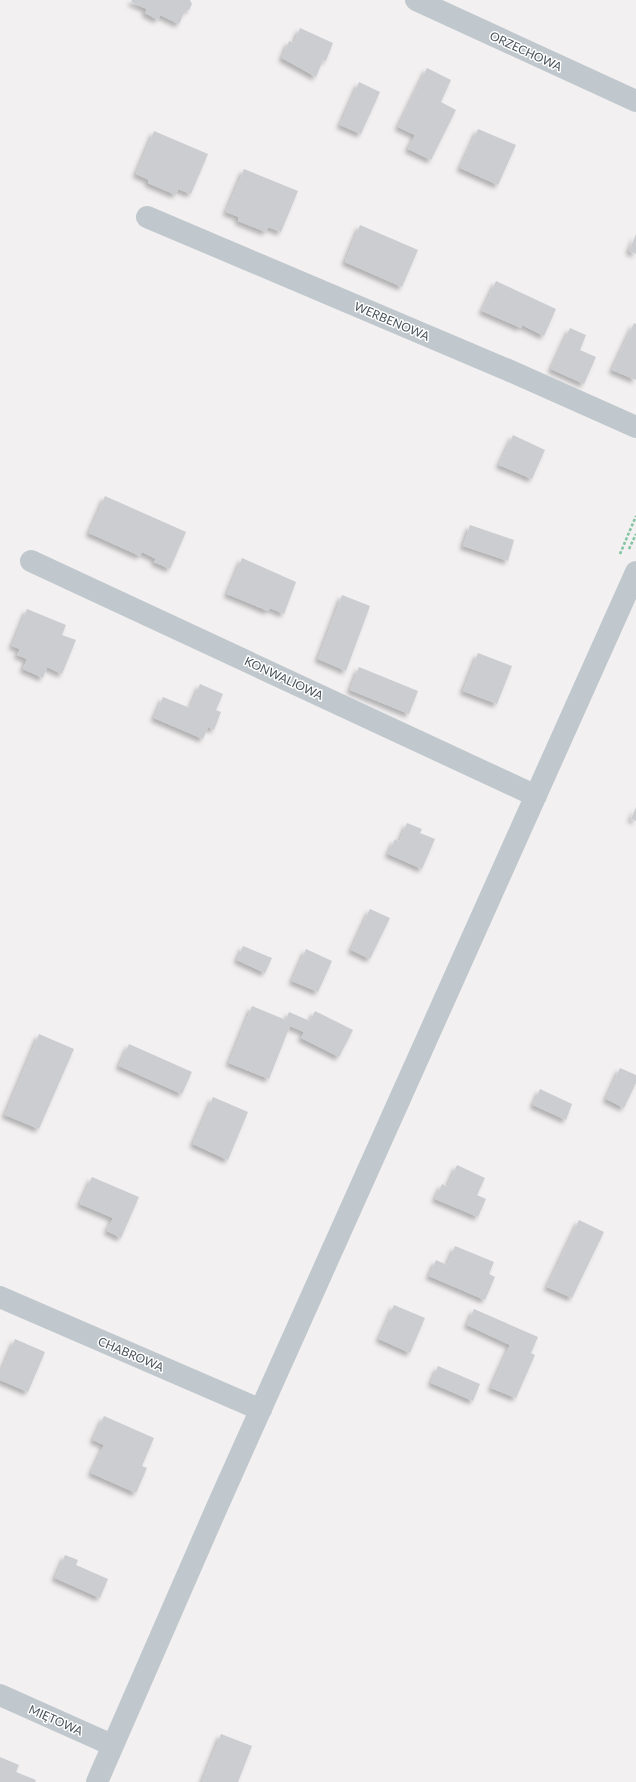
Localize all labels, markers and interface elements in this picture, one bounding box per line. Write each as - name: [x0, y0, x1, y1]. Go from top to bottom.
- street label: ORZECHOWA: [488, 28, 565, 75]
- street label: WERBENOWA: [352, 298, 433, 344]
- street label: KONWALIOWA: [242, 653, 327, 703]
- street label: CHABROWA: [96, 1333, 167, 1375]
- street label: MIĘTOWA: [27, 1701, 86, 1739]

